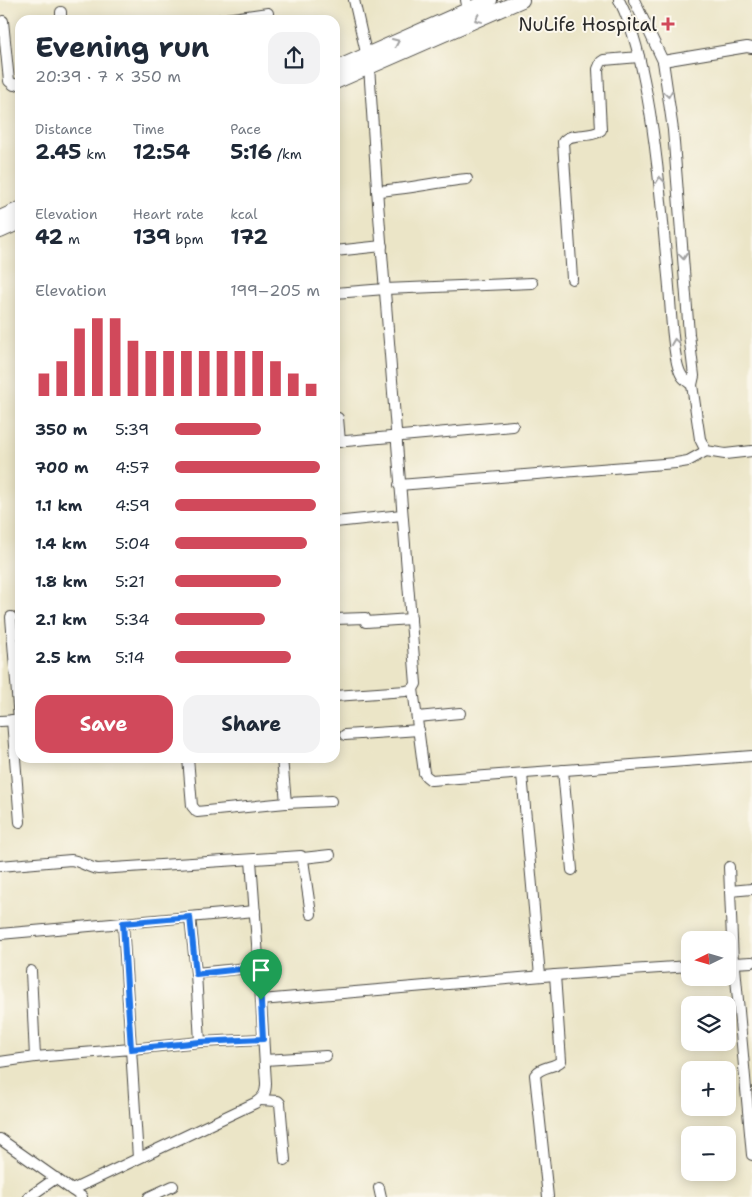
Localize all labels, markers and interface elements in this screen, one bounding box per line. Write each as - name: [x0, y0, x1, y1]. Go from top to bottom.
- place label: NuLife Hospital: [518, 12, 657, 37]
- one-way arrow: [474, 13, 483, 24]
- marker: NuLife Hospital: [661, 17, 675, 31]
- text: Evening run: [35, 28, 210, 66]
- button: share: [268, 32, 320, 84]
- one-way arrow: [390, 39, 399, 49]
- text: 20:39 · 7 × 350 m: [35, 66, 181, 87]
- one-way arrow: [662, 91, 673, 99]
- text: Distance: [35, 120, 92, 138]
- text: Time: [133, 120, 165, 138]
- text: Pace: [230, 120, 261, 138]
- text: 2.45: [35, 138, 81, 166]
- text: 12:54: [133, 138, 190, 166]
- text: 5:16: [230, 138, 272, 166]
- text: km: [81, 145, 106, 163]
- text: /km: [272, 145, 302, 163]
- one-way arrow: [655, 176, 666, 184]
- text: Elevation: [35, 205, 98, 223]
- text: Heart rate: [133, 205, 204, 223]
- text: kcal: [230, 205, 258, 223]
- text: 42: [35, 223, 63, 251]
- text: 139: [133, 223, 171, 251]
- text: 172: [230, 223, 268, 251]
- text: m: [63, 230, 80, 248]
- text: bpm: [171, 230, 204, 248]
- one-way arrow: [677, 252, 688, 260]
- text: Elevation: [35, 280, 107, 301]
- text: 199–205 m: [230, 280, 320, 301]
- one-way arrow: [670, 337, 680, 346]
- text: 350 m: [35, 419, 87, 440]
- text: 5:39: [115, 419, 149, 440]
- text: 700 m: [35, 457, 89, 478]
- text: 4:57: [115, 457, 150, 478]
- text: 1.1 km: [35, 495, 82, 516]
- text: 4:59: [115, 495, 150, 516]
- text: 1.4 km: [35, 533, 87, 554]
- text: 5:04: [115, 533, 150, 554]
- text: 1.8 km: [35, 571, 87, 592]
- text: 5:21: [115, 571, 145, 592]
- text: 2.1 km: [35, 609, 87, 630]
- text: 5:34: [115, 609, 150, 630]
- text: 2.5 km: [35, 647, 91, 668]
- text: 5:14: [115, 647, 145, 668]
- button: Save: [35, 695, 173, 753]
- button: Share: [183, 695, 320, 753]
- north arrow: [681, 931, 736, 986]
- map controls: [681, 931, 736, 1181]
- pin: [240, 949, 282, 1000]
- icon: arrive: [247, 956, 275, 984]
- button: layers: [681, 996, 736, 1051]
- button: +: [681, 1061, 736, 1116]
- button: −: [681, 1126, 736, 1181]

